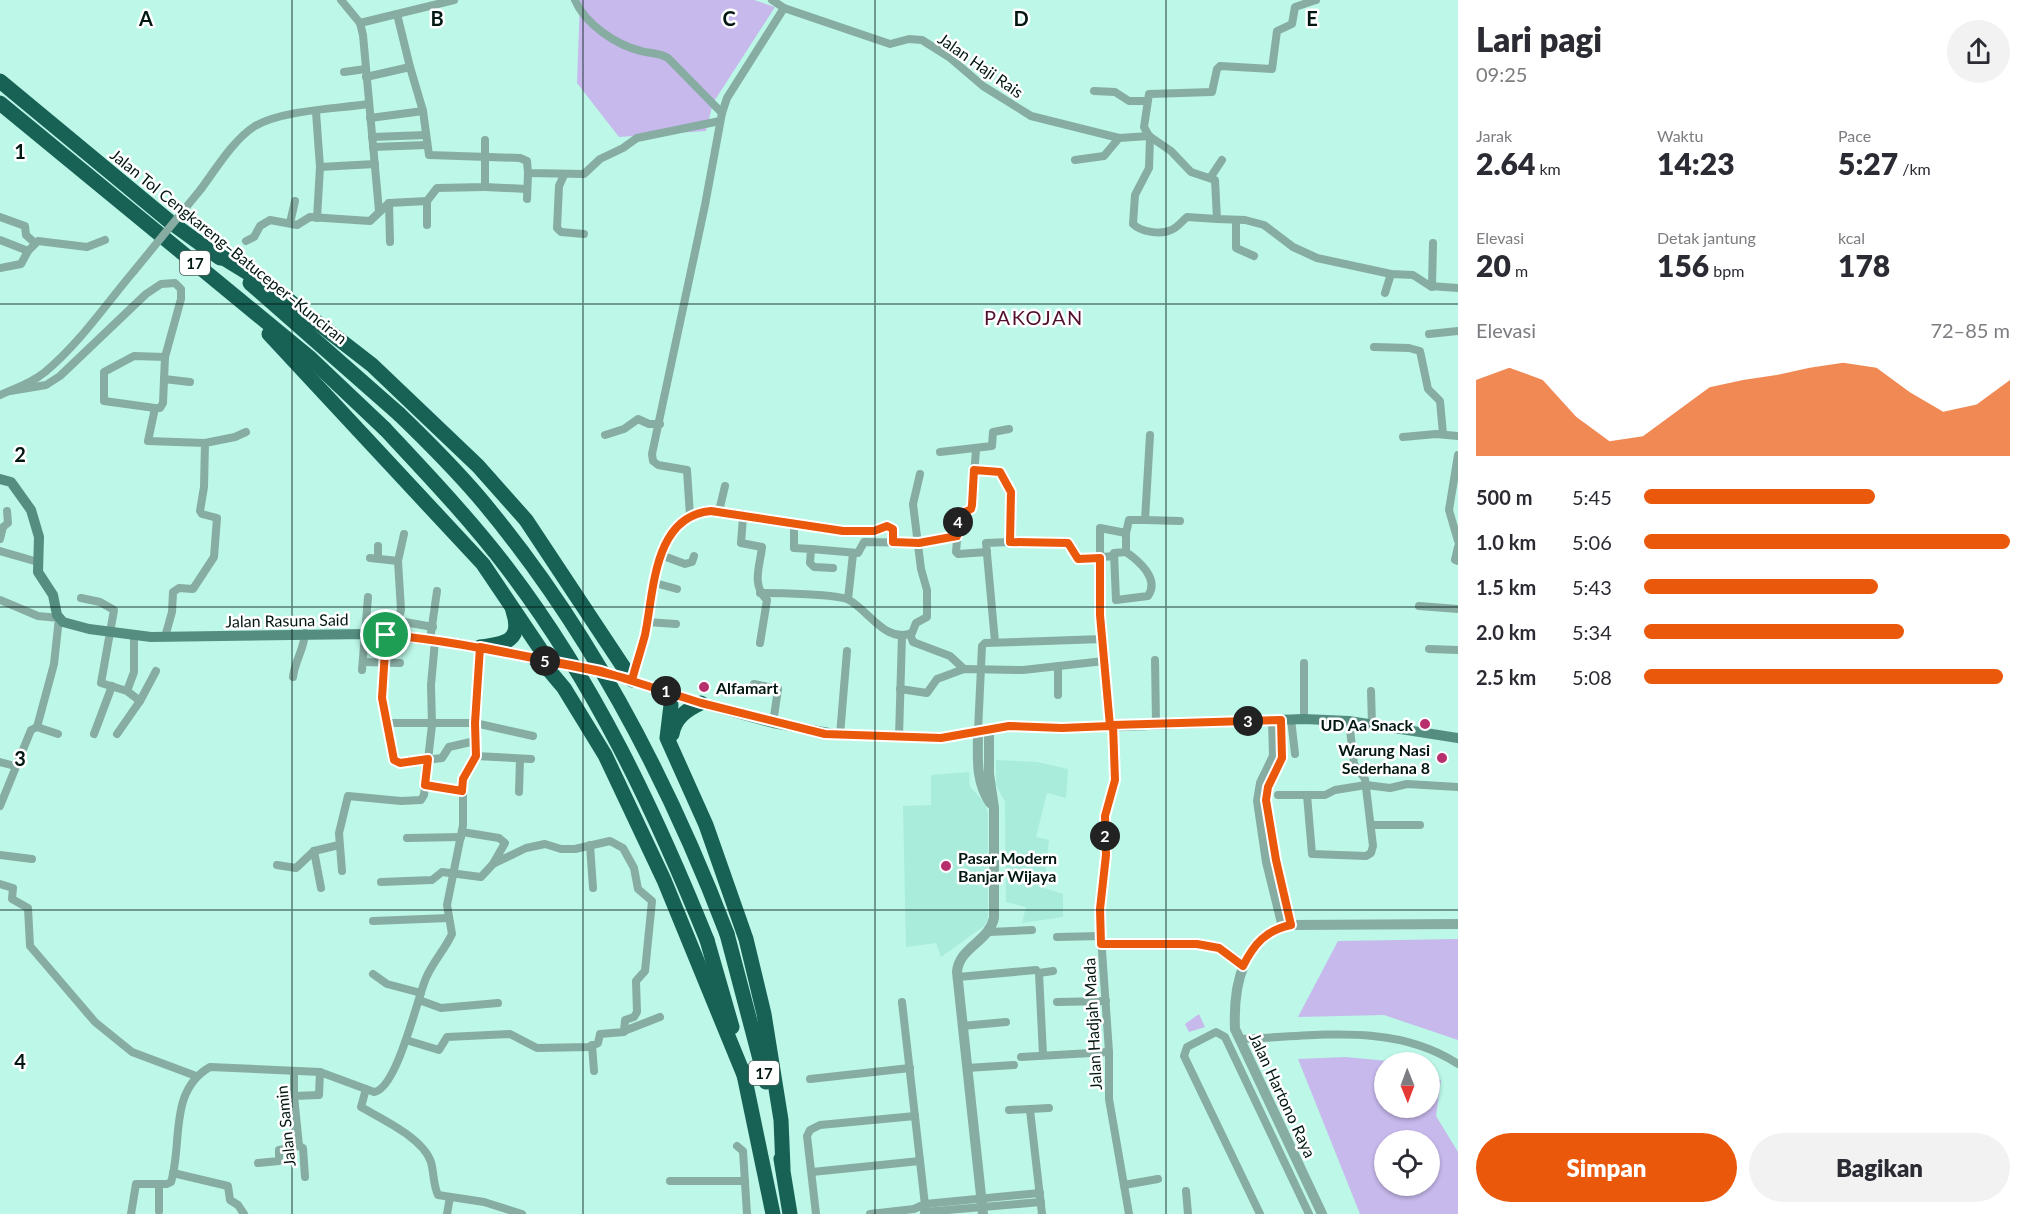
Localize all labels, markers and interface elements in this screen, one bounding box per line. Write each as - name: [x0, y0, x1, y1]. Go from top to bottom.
- text: A: [138, 6, 153, 30]
- text: B: [430, 6, 444, 30]
- text: C: [722, 6, 736, 30]
- text: D: [1013, 6, 1029, 30]
- text: E: [1306, 6, 1318, 30]
- text: Lari pagi: [1476, 19, 1602, 59]
- button: share: [1947, 20, 2010, 83]
- street label: Jalan Haji Rais: [935, 29, 1027, 101]
- text: 09:25: [1476, 62, 1527, 86]
- text: Jarak: [1476, 126, 1512, 145]
- text: Waktu: [1657, 126, 1703, 145]
- text: Pace: [1838, 126, 1871, 145]
- text: 1: [14, 139, 26, 163]
- street label: Jalan Tol Cengkareng–Batuceper–Kunciran: [107, 144, 351, 348]
- text: 2.64: [1476, 145, 1535, 181]
- text: 14:23: [1657, 145, 1735, 181]
- text: 5:27: [1838, 145, 1898, 181]
- text: km: [1535, 159, 1561, 178]
- text: /km: [1898, 159, 1931, 178]
- text: Elevasi: [1476, 228, 1524, 247]
- text: Detak jantung: [1657, 228, 1756, 247]
- text: kcal: [1838, 228, 1865, 247]
- text: 20: [1476, 247, 1511, 283]
- text: 156: [1657, 247, 1709, 283]
- text: 178: [1838, 247, 1890, 283]
- road number: 17: [180, 251, 210, 275]
- text: m: [1511, 261, 1528, 280]
- text: bpm: [1709, 261, 1744, 280]
- district label: PAKOJAN: [984, 305, 1084, 329]
- text: Elevasi: [1476, 318, 1536, 342]
- text: 72–85 m: [1930, 318, 2010, 342]
- text: 2: [14, 442, 26, 466]
- text: 500 m: [1476, 485, 1532, 509]
- text: 5:45: [1572, 485, 1612, 509]
- pin: 4: [943, 507, 973, 537]
- text: 4: [953, 512, 963, 531]
- text: 1.0 km: [1476, 530, 1536, 554]
- text: 5:06: [1572, 530, 1612, 554]
- text: 1.5 km: [1476, 575, 1536, 599]
- text: 5:43: [1572, 575, 1612, 599]
- street label: Jalan Rasuna Said: [225, 609, 349, 631]
- pin: [360, 609, 411, 660]
- icon: arrive: [369, 618, 402, 651]
- text: 2.0 km: [1476, 620, 1536, 644]
- text: 5:34: [1572, 620, 1612, 644]
- pin: 5: [530, 646, 560, 676]
- text: 5: [540, 651, 550, 670]
- text: 2.5 km: [1476, 665, 1536, 689]
- text: 5:08: [1572, 665, 1612, 689]
- pin: 1: [651, 676, 681, 706]
- place label: Alfamart: [715, 678, 778, 697]
- marker: Alfamart: [697, 680, 711, 694]
- text: 1: [661, 681, 671, 700]
- pin: 3: [1233, 706, 1263, 736]
- text: 3: [1243, 711, 1253, 730]
- place label: UD Aa Snack: [1320, 715, 1413, 734]
- marker: UD Aa Snack: [1418, 717, 1432, 731]
- place label: Warung Nasi Sederhana 8: [1338, 740, 1430, 777]
- text: 3: [14, 746, 26, 770]
- marker: Warung Nasi Sederhana 8: [1435, 751, 1449, 765]
- pin: 2: [1090, 821, 1120, 851]
- text: 2: [1100, 826, 1110, 845]
- place label: Pasar Modern Banjar Wijaya: [958, 848, 1057, 885]
- marker: Pasar Modern Banjar Wijaya: [939, 859, 953, 873]
- street label: Jalan Hadjah Mada: [1079, 957, 1105, 1091]
- street label: Jalan Hartono Raya: [1246, 1030, 1320, 1160]
- text: 4: [14, 1049, 26, 1073]
- north arrow: [1374, 1052, 1440, 1118]
- map controls: [1374, 1052, 1440, 1196]
- road number: 17: [749, 1061, 779, 1085]
- street label: Jalan Samin: [271, 1084, 299, 1168]
- button: locate: [1374, 1130, 1440, 1196]
- button: Simpan: [1476, 1133, 1737, 1202]
- button: Bagikan: [1749, 1133, 2010, 1202]

